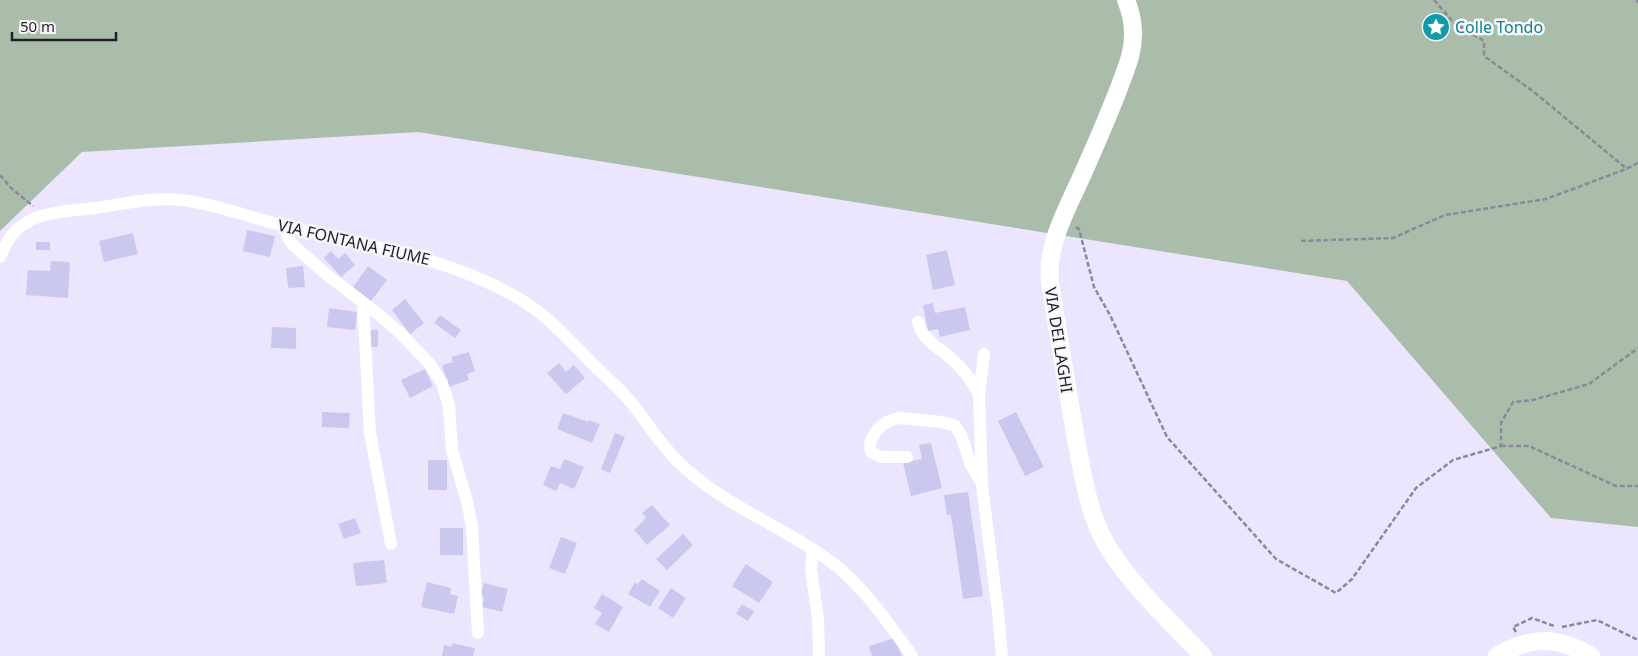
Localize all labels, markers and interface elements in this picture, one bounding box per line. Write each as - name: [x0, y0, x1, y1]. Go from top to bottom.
- scale bar: [12, 10, 116, 42]
- place icon: Colle Tondo: [1421, 12, 1451, 42]
- text: 50 m: [20, 16, 55, 36]
- place label: Colle Tondo: [1455, 16, 1543, 38]
- street label: VIA FONTANA FIUME: [276, 214, 432, 270]
- street label: VIA DEI LAGHI: [1040, 286, 1078, 394]

